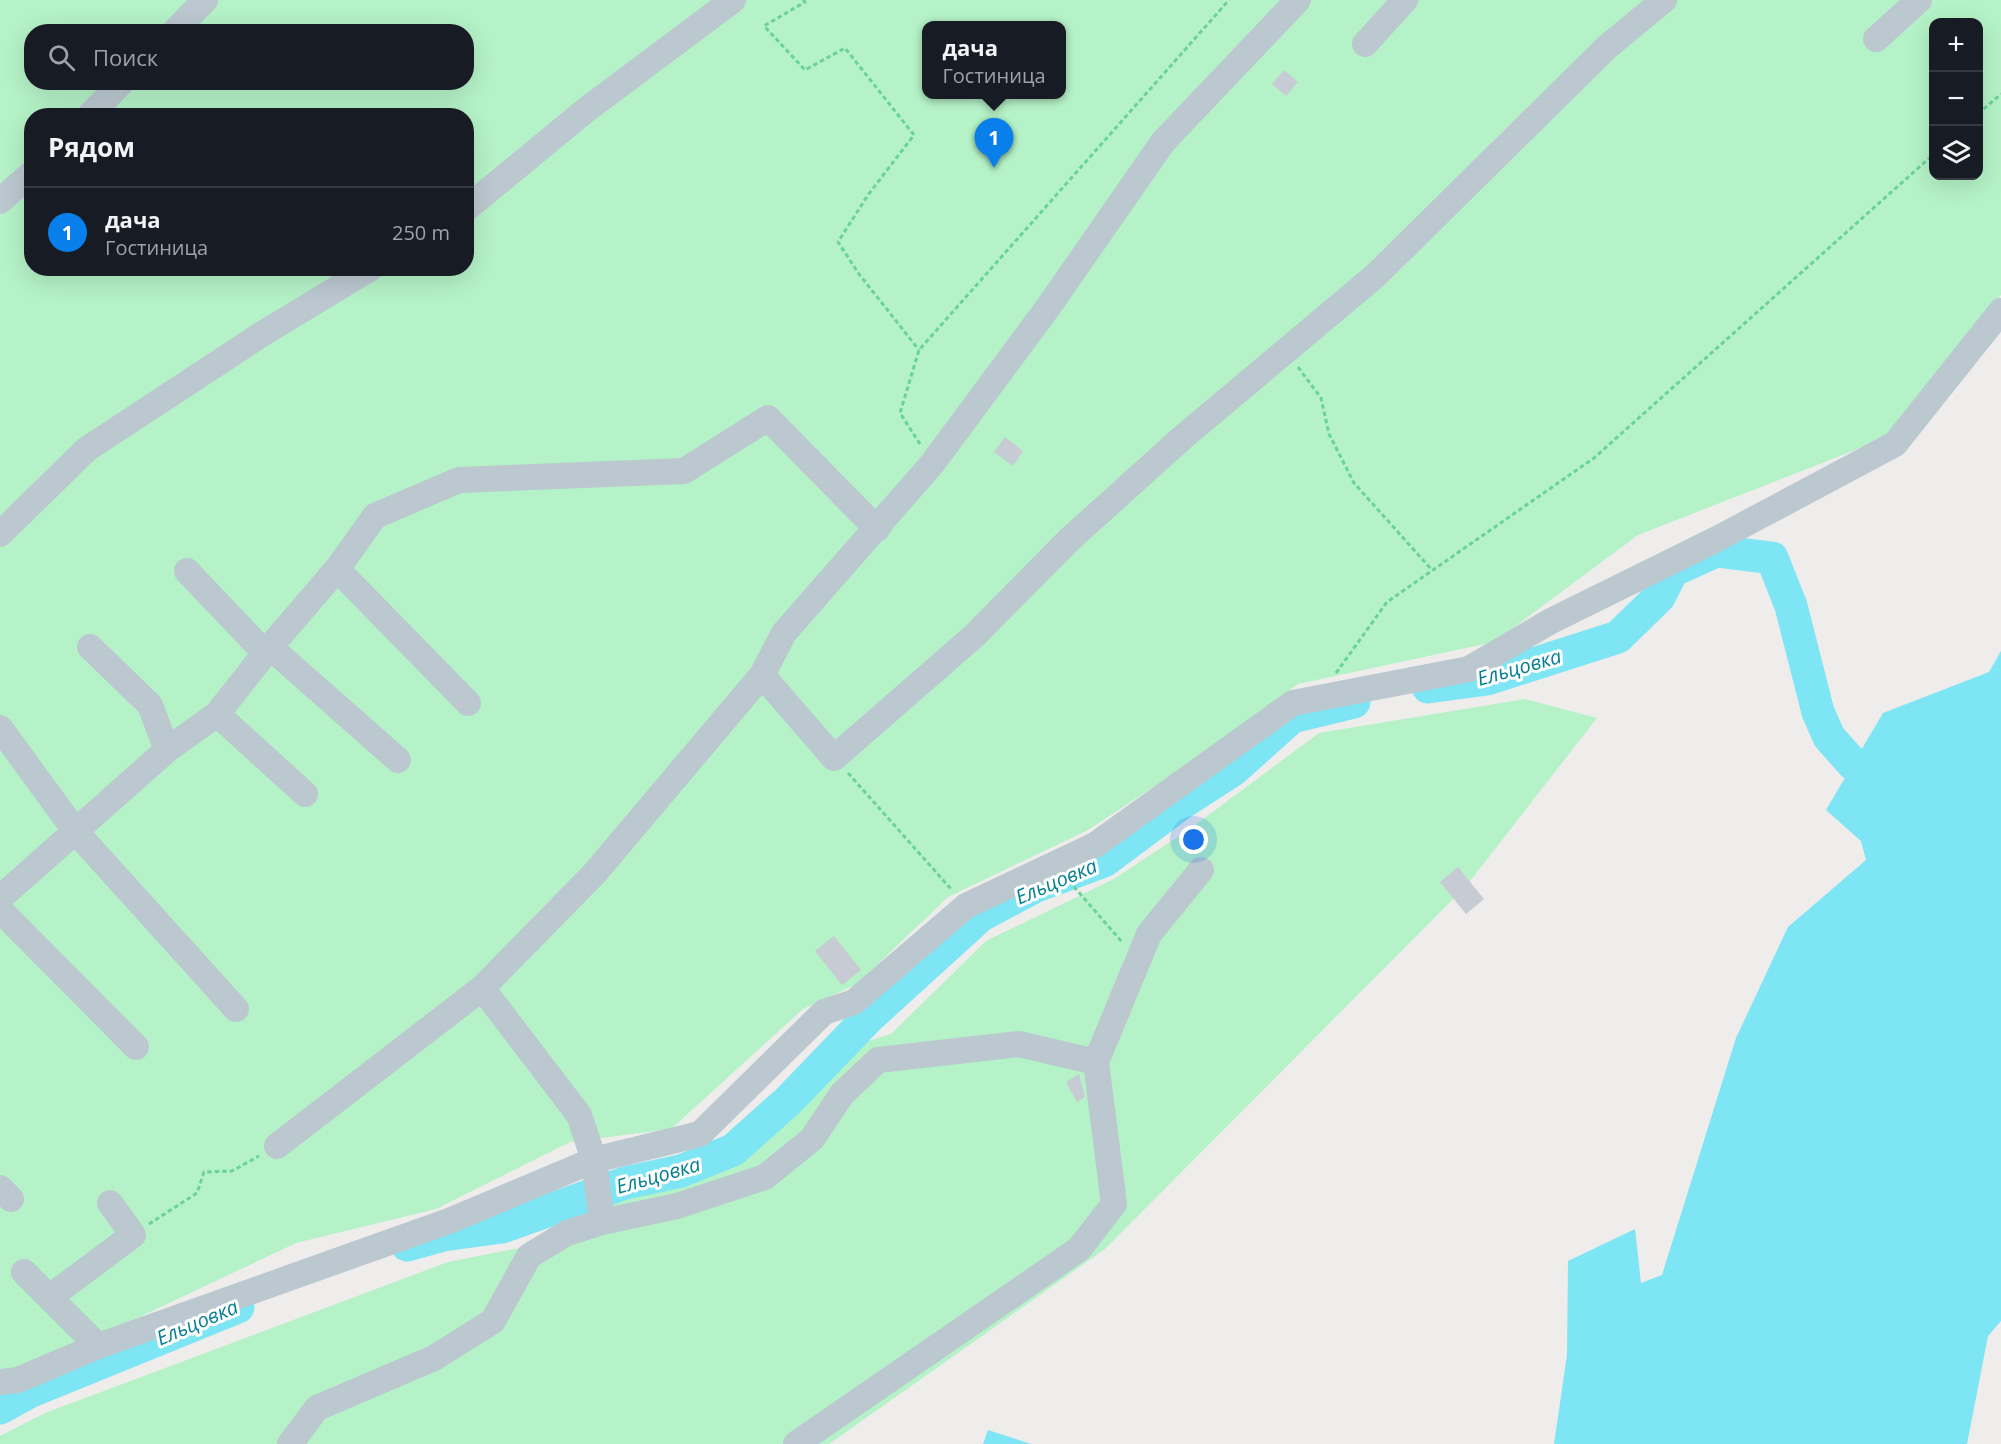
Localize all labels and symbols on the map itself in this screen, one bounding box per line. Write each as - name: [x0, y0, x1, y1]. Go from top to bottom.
- pin: 1: [974, 118, 1014, 168]
- water label: Ельцовка: [1474, 642, 1564, 692]
- your location: [1179, 825, 1208, 854]
- water label: Ельцовка: [1011, 852, 1101, 910]
- water label: Ельцовка: [613, 1150, 703, 1200]
- water label: Ельцовка: [152, 1293, 242, 1351]

